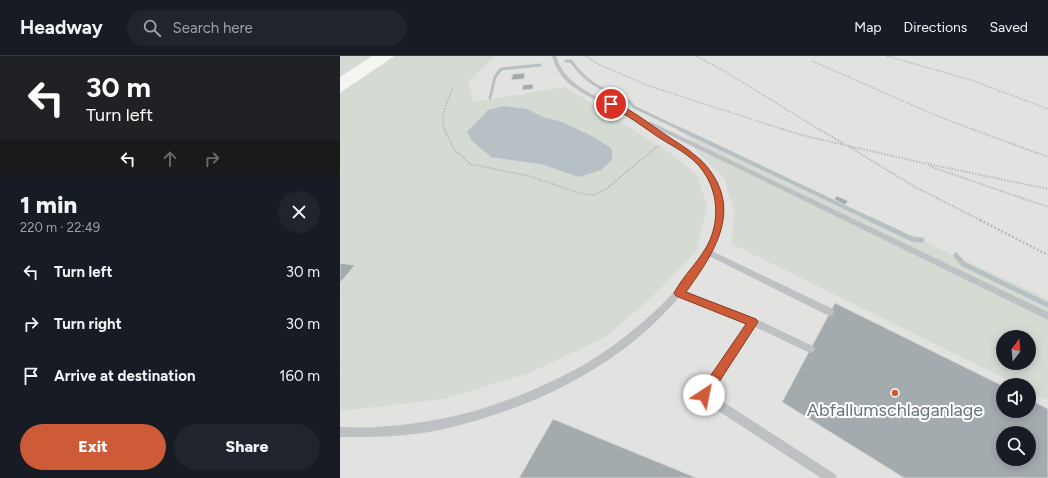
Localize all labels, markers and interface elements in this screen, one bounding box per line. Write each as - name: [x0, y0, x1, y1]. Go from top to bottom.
- search box: [127, 10, 407, 46]
- text: Headway: [20, 16, 103, 39]
- icon: search: [141, 17, 163, 39]
- text: Search here: [173, 19, 253, 37]
- text: Map: [854, 19, 882, 36]
- text: Directions: [904, 19, 967, 36]
- text: Saved: [989, 19, 1028, 36]
- text: 30 m: [86, 70, 151, 104]
- icon: left: [20, 72, 72, 124]
- pin: [594, 87, 628, 121]
- icon: arrive: [600, 93, 622, 115]
- text: Turn left: [86, 104, 153, 126]
- icon: left: [117, 148, 139, 170]
- icon: ahead: [159, 148, 181, 170]
- icon: right: [201, 148, 223, 170]
- text: 1 min: [20, 190, 77, 219]
- button: close: [278, 191, 320, 233]
- text: 220 m · 22:49: [20, 220, 100, 235]
- icon: left: [20, 261, 42, 283]
- text: Turn left: [54, 263, 112, 281]
- text: 30 m: [286, 263, 320, 281]
- icon: right: [20, 313, 42, 335]
- text: Turn right: [54, 315, 122, 333]
- text: 30 m: [286, 315, 320, 333]
- north arrow: [996, 330, 1036, 370]
- map controls: [996, 330, 1036, 466]
- icon: arrive: [20, 365, 42, 387]
- text: Arrive at destination: [54, 367, 195, 385]
- text: 160 m: [279, 367, 320, 385]
- position arrow: [683, 374, 725, 416]
- button: sound: [996, 378, 1036, 418]
- marker: Abfallumschlaganlage: [890, 388, 900, 398]
- place label: Abfallumschlaganlage: [807, 399, 983, 421]
- button: Exit: [20, 424, 166, 470]
- button: Share: [174, 424, 320, 470]
- button: search: [996, 426, 1036, 466]

